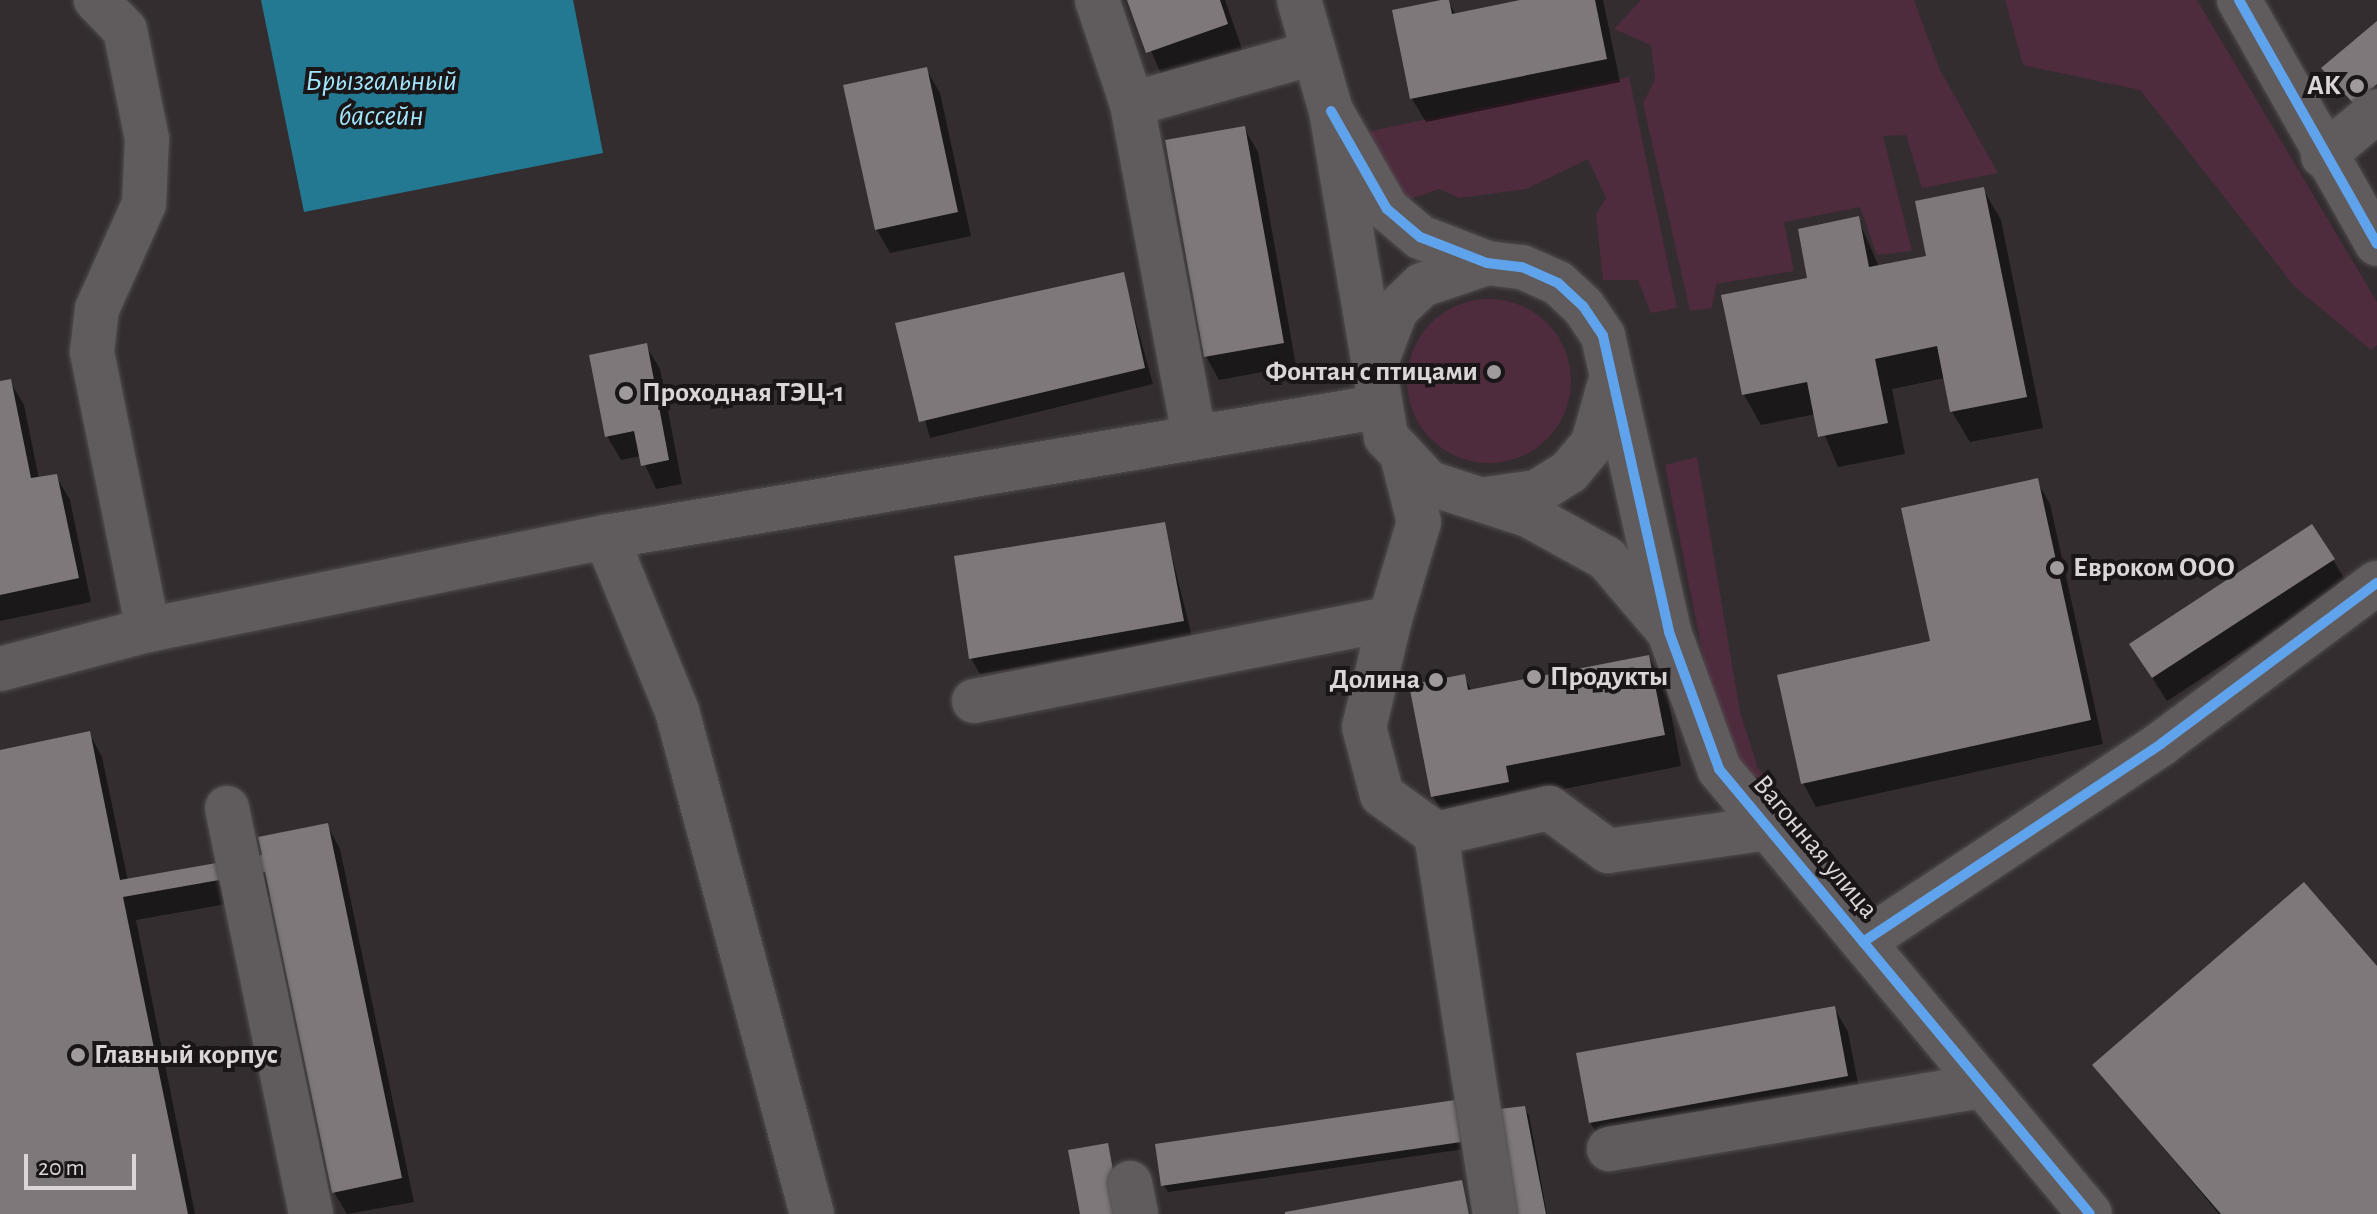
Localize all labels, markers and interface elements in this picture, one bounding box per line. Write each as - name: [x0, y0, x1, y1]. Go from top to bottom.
- water label: Брызгальный бассейн: [305, 63, 457, 134]
- place label: АК: [2307, 69, 2341, 103]
- marker: АК: [2348, 77, 2366, 95]
- place label: Фонтан с птицами: [1265, 355, 1478, 389]
- marker: Фонтан с птицами: [1485, 363, 1503, 381]
- place label: Проходная ТЭЦ-1: [642, 376, 844, 410]
- marker: Проходная ТЭЦ-1: [617, 384, 635, 402]
- place label: Евроком ООО: [2073, 551, 2235, 585]
- marker: Евроком ООО: [2048, 559, 2066, 577]
- place label: Продукты: [1550, 660, 1668, 694]
- place label: Долина: [1330, 663, 1420, 697]
- marker: Продукты: [1525, 668, 1543, 686]
- marker: Долина: [1427, 671, 1445, 689]
- street label: Вагонная улица: [1745, 768, 1885, 926]
- place label: Главный корпус: [94, 1038, 278, 1072]
- marker: Главный корпус: [69, 1046, 87, 1064]
- scale bar: [28, 1138, 140, 1188]
- text: 20 m: [38, 1156, 85, 1180]

